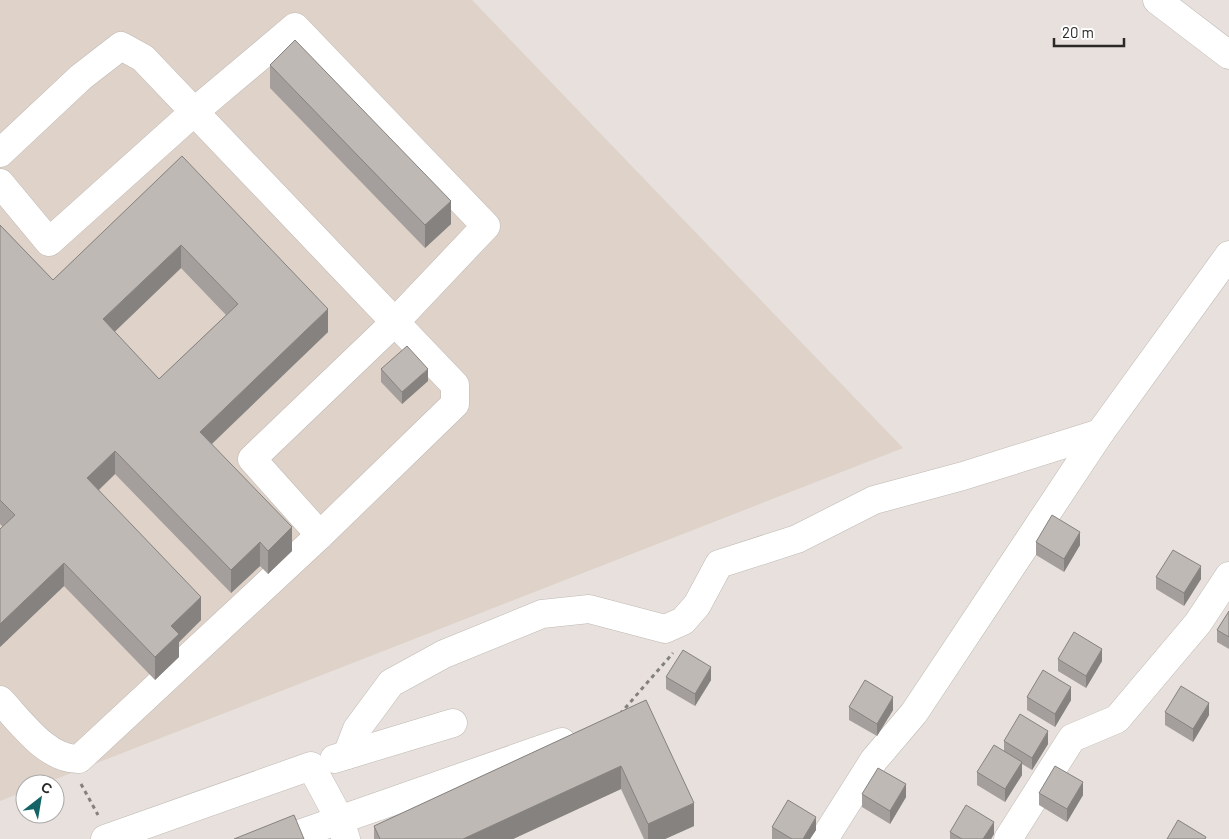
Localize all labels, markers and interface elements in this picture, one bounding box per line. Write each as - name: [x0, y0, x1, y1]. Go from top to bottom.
- scale bar: [1054, 15, 1124, 47]
- text: 20 m: [1062, 23, 1094, 41]
- north arrow: [15, 774, 65, 824]
- text: С: [38, 778, 56, 797]

